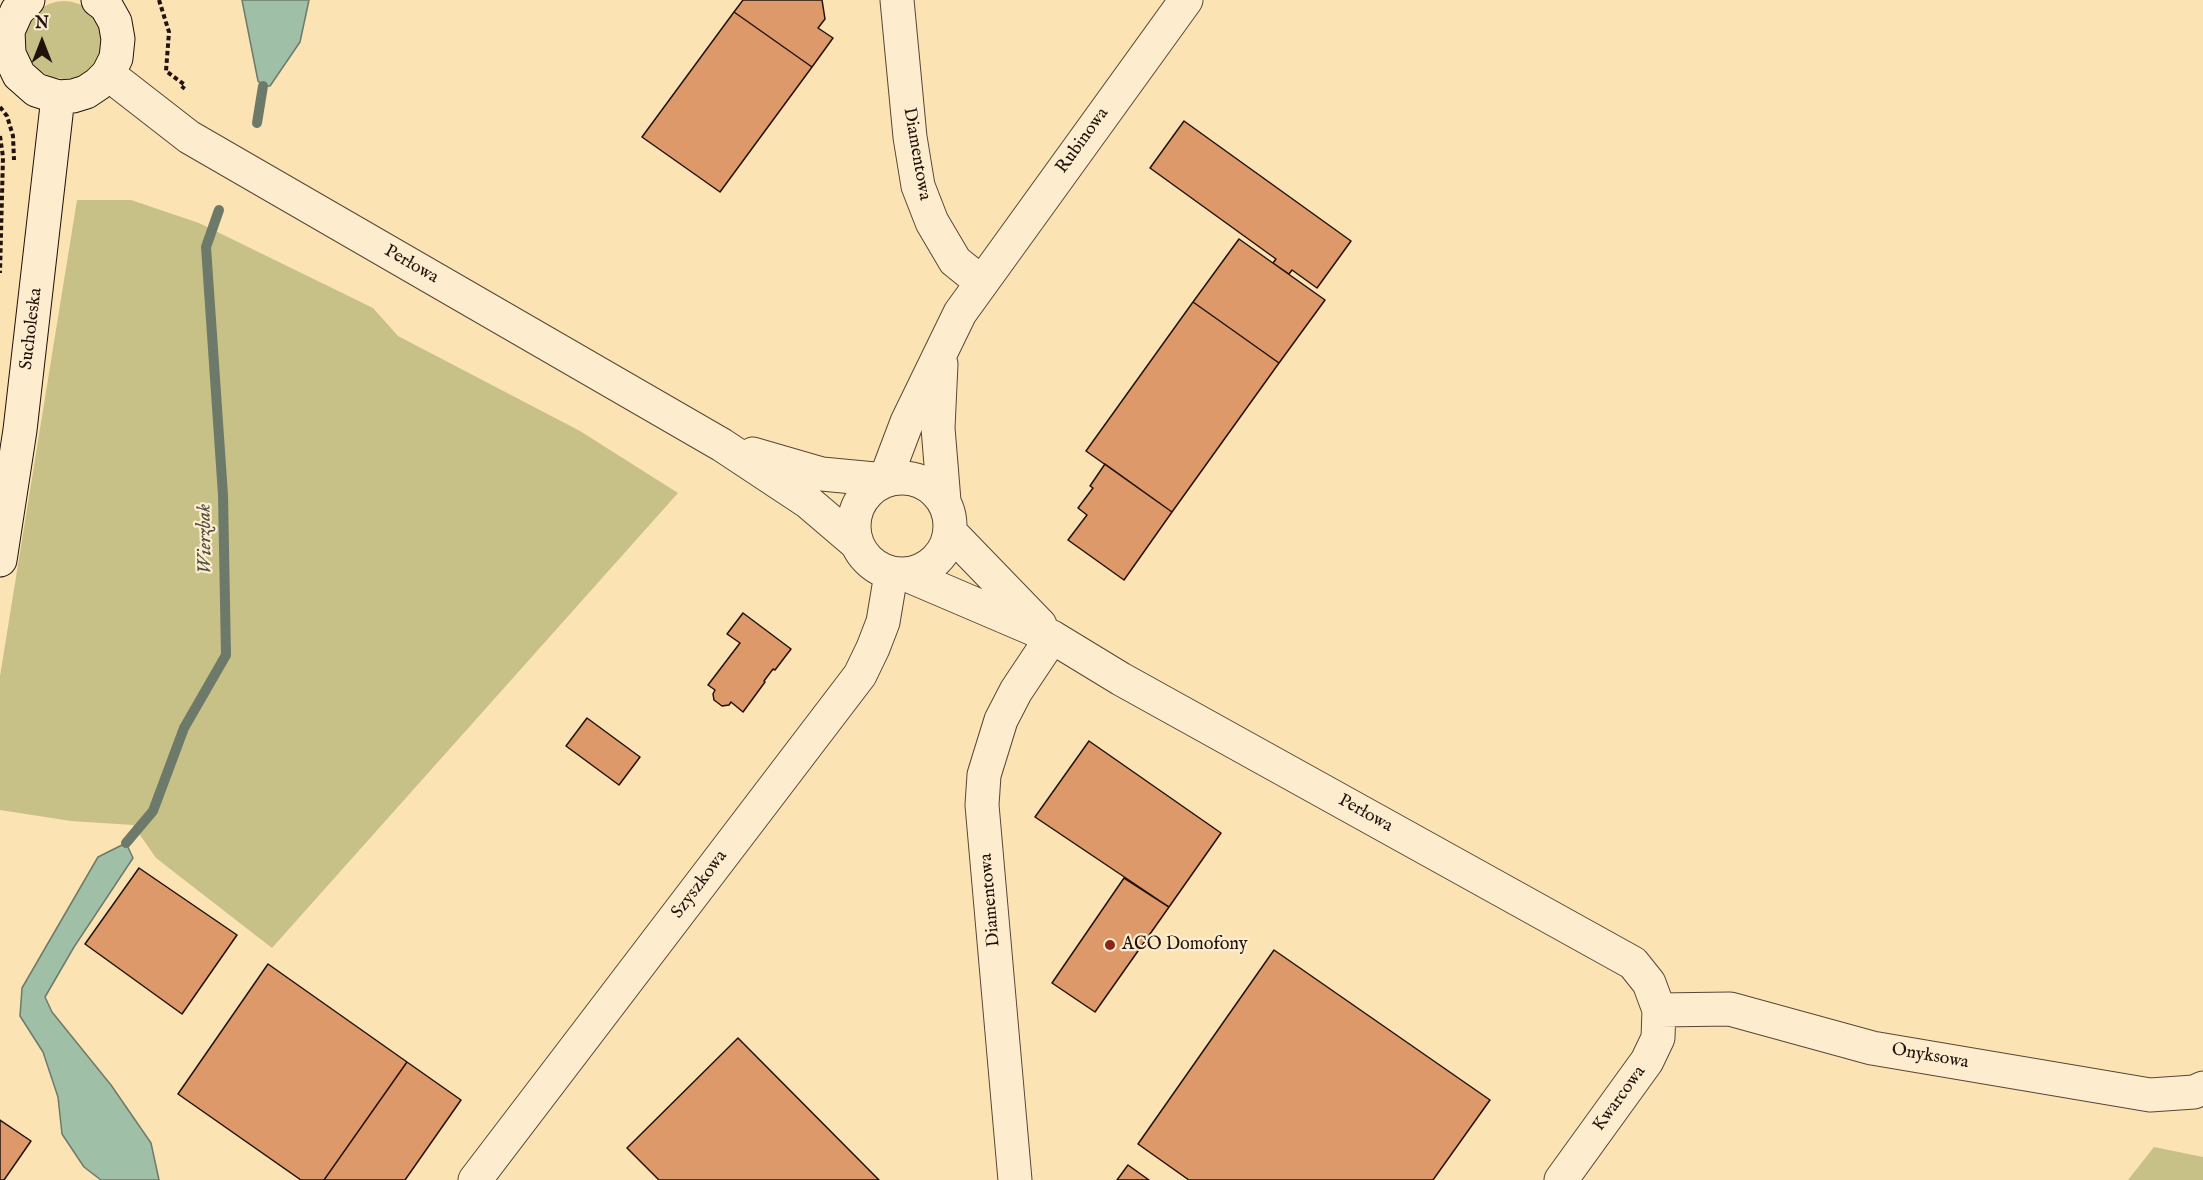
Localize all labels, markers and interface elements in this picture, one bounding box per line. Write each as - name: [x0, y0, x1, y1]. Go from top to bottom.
- north arrow: [12, 12, 72, 72]
- text: N: [35, 14, 49, 34]
- street label: Rubinowa: [1052, 104, 1114, 178]
- street label: Diamentowa: [897, 106, 935, 202]
- street label: Perłowa: [380, 241, 442, 289]
- street label: Sucholeska: [16, 287, 48, 371]
- water label: Wierzbak: [193, 504, 219, 574]
- street label: Perłowa: [1334, 790, 1396, 838]
- street label: Szyszkowa: [667, 847, 733, 923]
- street label: Diamentowa: [976, 852, 1006, 948]
- place label: ACO Domofony: [1122, 934, 1248, 956]
- marker: ACO Domofony: [1103, 938, 1117, 952]
- street label: Onyksowa: [1890, 1040, 1970, 1074]
- street label: Kwarcowa: [1589, 1062, 1651, 1136]

